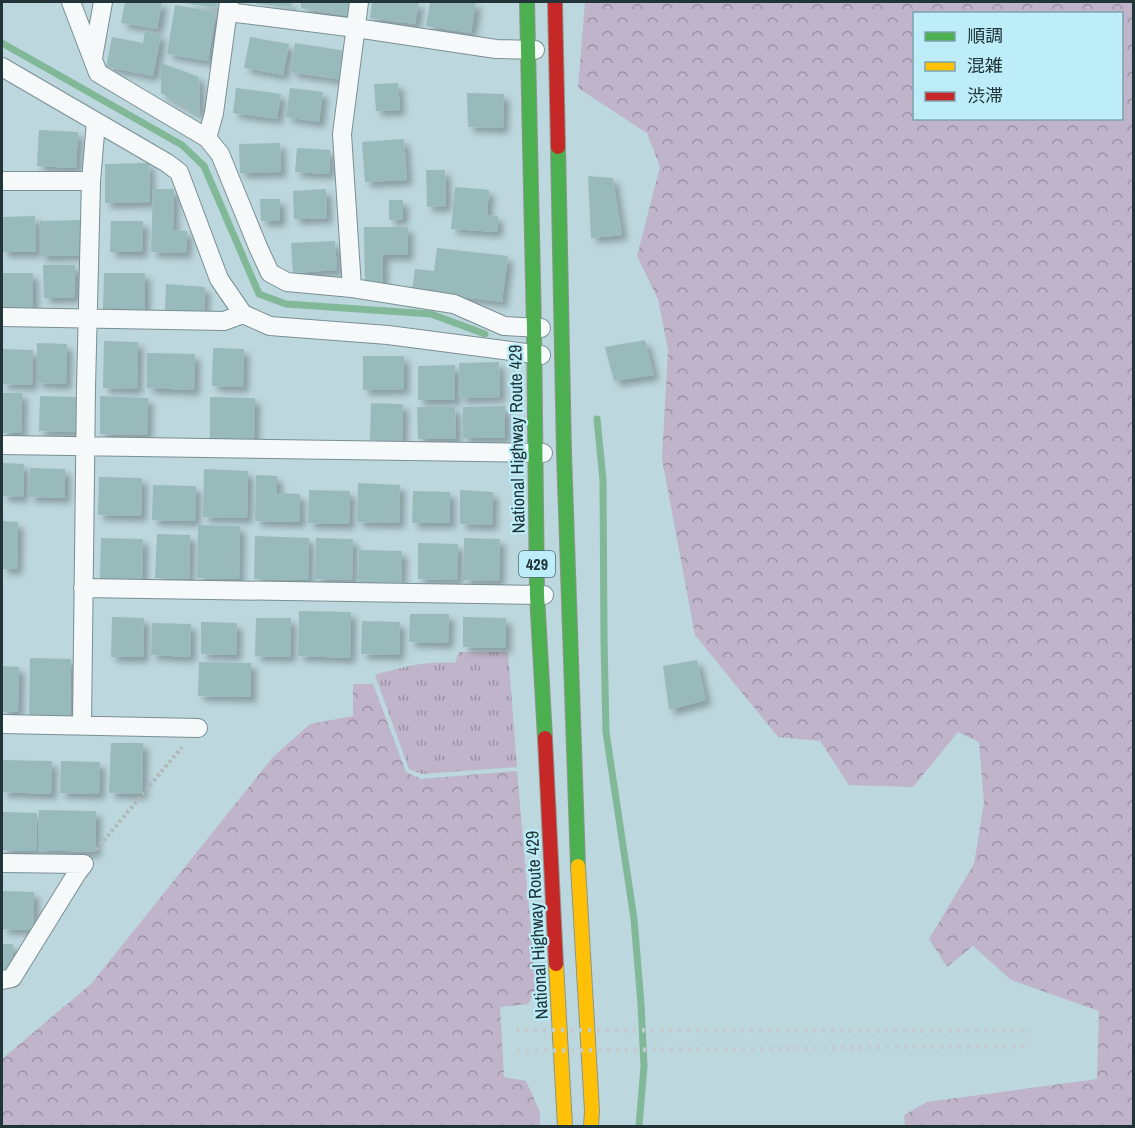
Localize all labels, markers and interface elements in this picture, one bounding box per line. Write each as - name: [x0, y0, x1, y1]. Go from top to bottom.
- legend: [913, 12, 1123, 120]
- text: 順調: [967, 23, 1003, 48]
- text: 混雑: [967, 53, 1003, 78]
- text: 渋滞: [967, 83, 1003, 108]
- street label: National Highway Route 429: [502, 344, 531, 534]
- road number: 429: [519, 551, 555, 577]
- street label: National Highway Route 429: [519, 830, 554, 1020]

